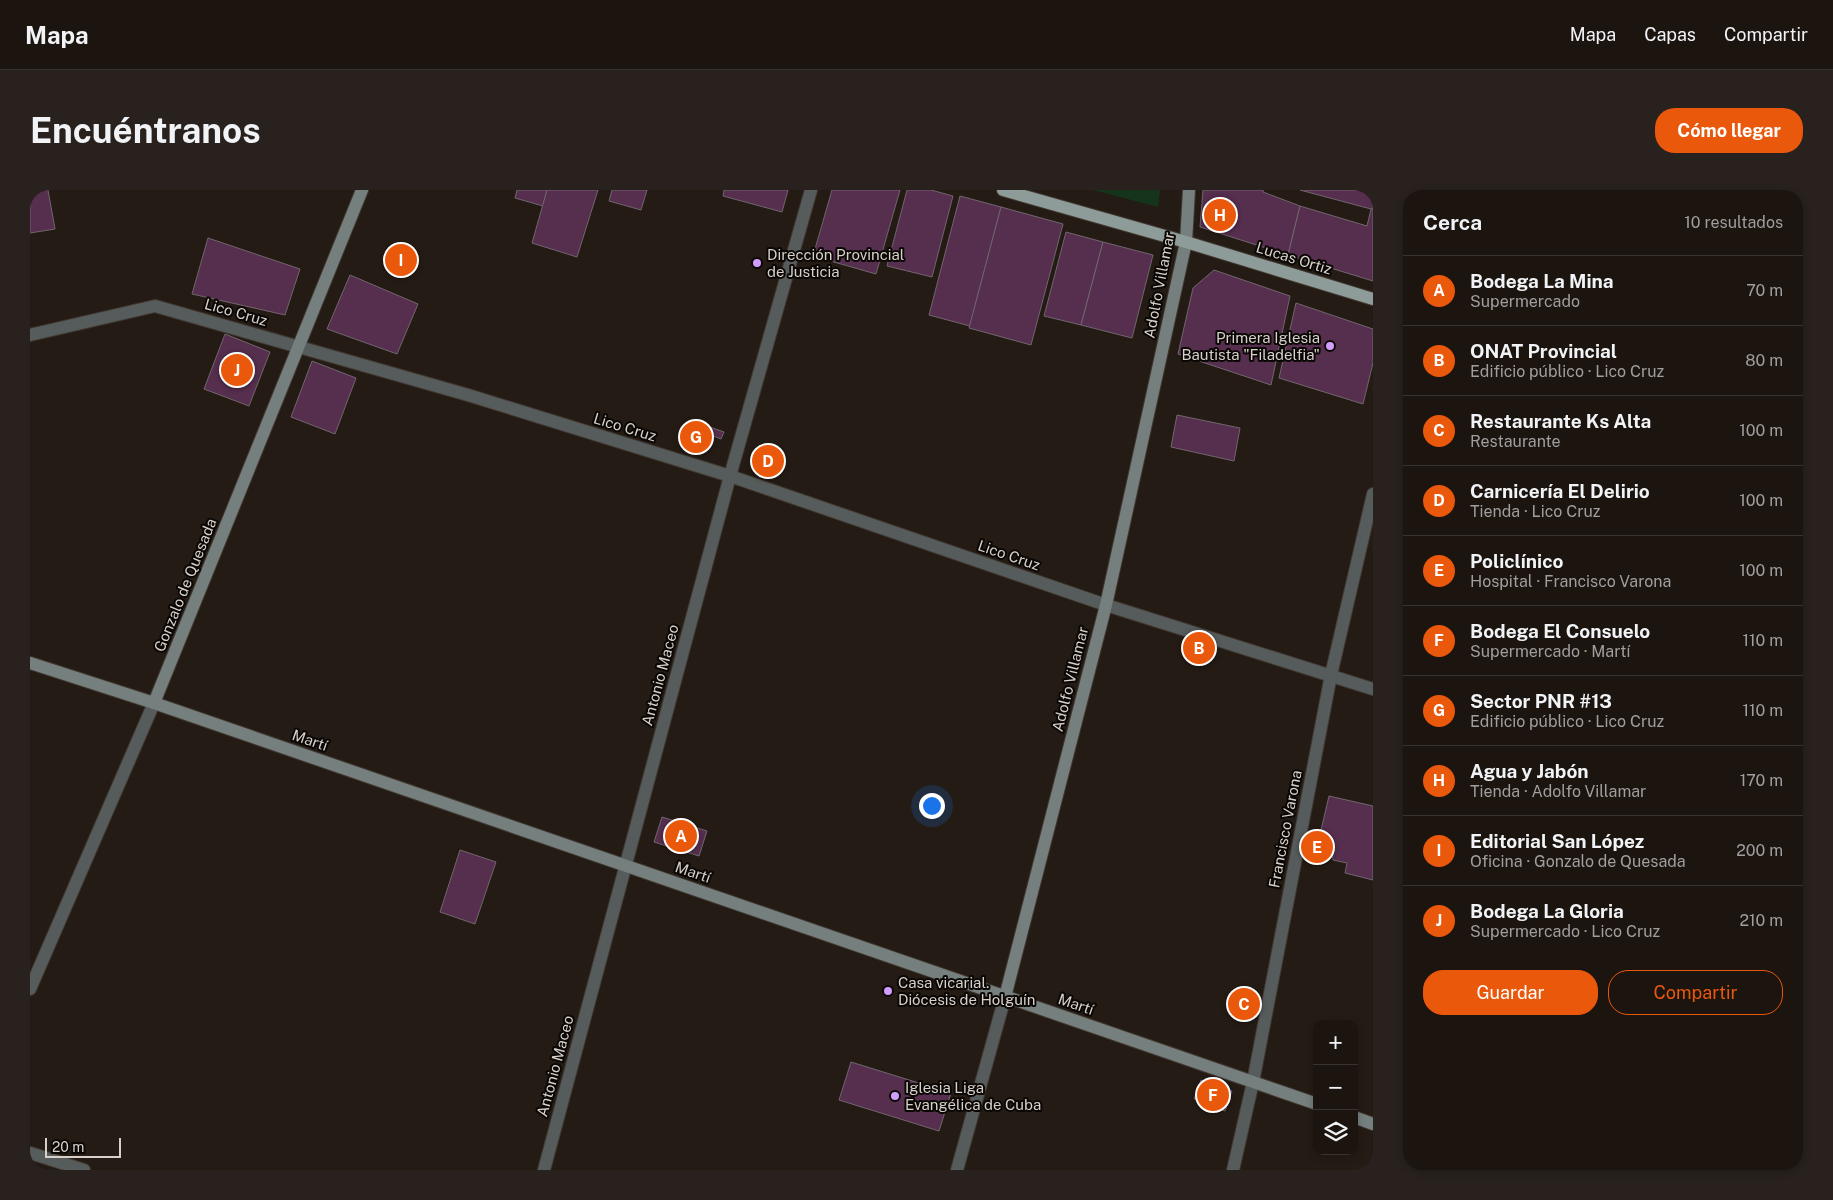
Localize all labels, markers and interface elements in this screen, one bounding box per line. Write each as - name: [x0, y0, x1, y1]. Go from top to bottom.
- text: Mapa: [25, 21, 89, 49]
- text: Mapa: [1570, 24, 1616, 45]
- text: Capas: [1644, 24, 1696, 45]
- text: Compartir: [1724, 24, 1808, 45]
- button: Cómo llegar: [1655, 108, 1803, 153]
- text: Encuéntranos: [30, 110, 261, 151]
- pin: H: [1204, 196, 1236, 234]
- text: Cerca: [1423, 210, 1482, 235]
- text: 10 resultados: [1684, 213, 1783, 232]
- street label: Adolfo Villamar: [1140, 230, 1178, 339]
- street label: Lucas Ortiz: [1254, 238, 1334, 278]
- pin: I: [385, 241, 417, 279]
- place label: Dirección Provincial de Justicia: [767, 246, 904, 280]
- marker: Dirección Provincial de Justicia: [751, 257, 763, 269]
- text: Bodega La Mina: [1470, 270, 1614, 292]
- text: A: [1433, 281, 1445, 300]
- text: 70 m: [1746, 281, 1783, 300]
- text: Supermercado: [1470, 292, 1580, 311]
- street label: Lico Cruz: [203, 295, 269, 329]
- place label: Primera Iglesia Bautista "Filadelfia": [1181, 329, 1320, 363]
- marker: Primera Iglesia Bautista "Filadelfia": [1324, 340, 1336, 352]
- text: ONAT Provincial: [1470, 340, 1617, 362]
- pin: J: [221, 351, 253, 389]
- text: B: [1434, 351, 1444, 370]
- text: 80 m: [1745, 351, 1783, 370]
- text: Edificio público · Lico Cruz: [1470, 362, 1664, 381]
- street label: Lico Cruz: [592, 409, 658, 445]
- text: Restaurante Ks Alta: [1470, 410, 1651, 432]
- pin: G: [680, 418, 712, 456]
- text: C: [1433, 421, 1445, 440]
- text: 100 m: [1739, 421, 1783, 440]
- text: Restaurante: [1470, 432, 1561, 451]
- pin: D: [752, 442, 784, 480]
- text: Carnicería El Delirio: [1470, 480, 1650, 502]
- text: D: [1433, 491, 1445, 510]
- text: 100 m: [1739, 491, 1783, 510]
- text: Tienda · Lico Cruz: [1470, 502, 1600, 521]
- street label: Gonzalo de Quesada: [150, 516, 220, 654]
- street label: Lico Cruz: [976, 536, 1042, 574]
- text: Policlínico: [1470, 550, 1563, 572]
- text: E: [1434, 561, 1444, 580]
- text: 100 m: [1739, 561, 1783, 580]
- text: Hospital · Francisco Varona: [1470, 572, 1671, 591]
- text: Bodega El Consuelo: [1470, 620, 1650, 642]
- street label: Antonio Maceo: [638, 623, 682, 727]
- street label: Adolfo Villamar: [1049, 625, 1091, 733]
- pin: B: [1183, 629, 1215, 667]
- text: F: [1434, 631, 1444, 650]
- text: 110 m: [1742, 631, 1783, 650]
- text: Supermercado · Martí: [1470, 642, 1630, 661]
- text: Sector PNR #13: [1470, 690, 1612, 712]
- text: G: [1433, 701, 1445, 720]
- text: 110 m: [1742, 701, 1783, 720]
- text: Edificio público · Lico Cruz: [1470, 712, 1664, 731]
- street label: Martí: [290, 726, 330, 754]
- text: Agua y Jabón: [1470, 760, 1589, 782]
- street label: Francisco Varona: [1265, 769, 1305, 889]
- text: H: [1433, 771, 1445, 790]
- text: 170 m: [1740, 771, 1783, 790]
- text: Tienda · Adolfo Villamar: [1470, 782, 1646, 801]
- your location: [919, 793, 945, 819]
- pin: A: [665, 817, 697, 855]
- pin: E: [1301, 828, 1333, 866]
- text: Editorial San López: [1470, 830, 1644, 852]
- text: I: [1437, 841, 1441, 860]
- text: 200 m: [1736, 841, 1783, 860]
- text: Oficina · Gonzalo de Quesada: [1470, 852, 1686, 871]
- street label: Martí: [673, 858, 713, 886]
- text: Bodega La Gloria: [1470, 900, 1624, 922]
- text: J: [1436, 911, 1442, 930]
- text: 210 m: [1739, 911, 1783, 930]
- text: Supermercado · Lico Cruz: [1470, 922, 1660, 941]
- button: Guardar: [1423, 970, 1598, 1015]
- button: Compartir: [1608, 970, 1783, 1015]
- place label: Casa vicarial. Diócesis de Holguín: [898, 974, 1035, 1008]
- marker: Casa vicarial. Diócesis de Holguín: [882, 985, 894, 997]
- pin: C: [1228, 985, 1260, 1023]
- street label: Martí: [1056, 990, 1096, 1018]
- street label: Antonio Maceo: [533, 1014, 577, 1118]
- map controls: [1313, 1020, 1358, 1155]
- button: +: [1313, 1020, 1358, 1065]
- button: −: [1313, 1065, 1358, 1110]
- pin: F: [1197, 1076, 1229, 1114]
- place label: Iglesia Liga Evangélica de Cuba: [905, 1079, 1041, 1113]
- marker: Iglesia Liga Evangélica de Cuba: [889, 1090, 901, 1102]
- button: layers: [1313, 1110, 1358, 1155]
- scale bar: [45, 1135, 121, 1158]
- text: 20 m: [52, 1139, 84, 1155]

